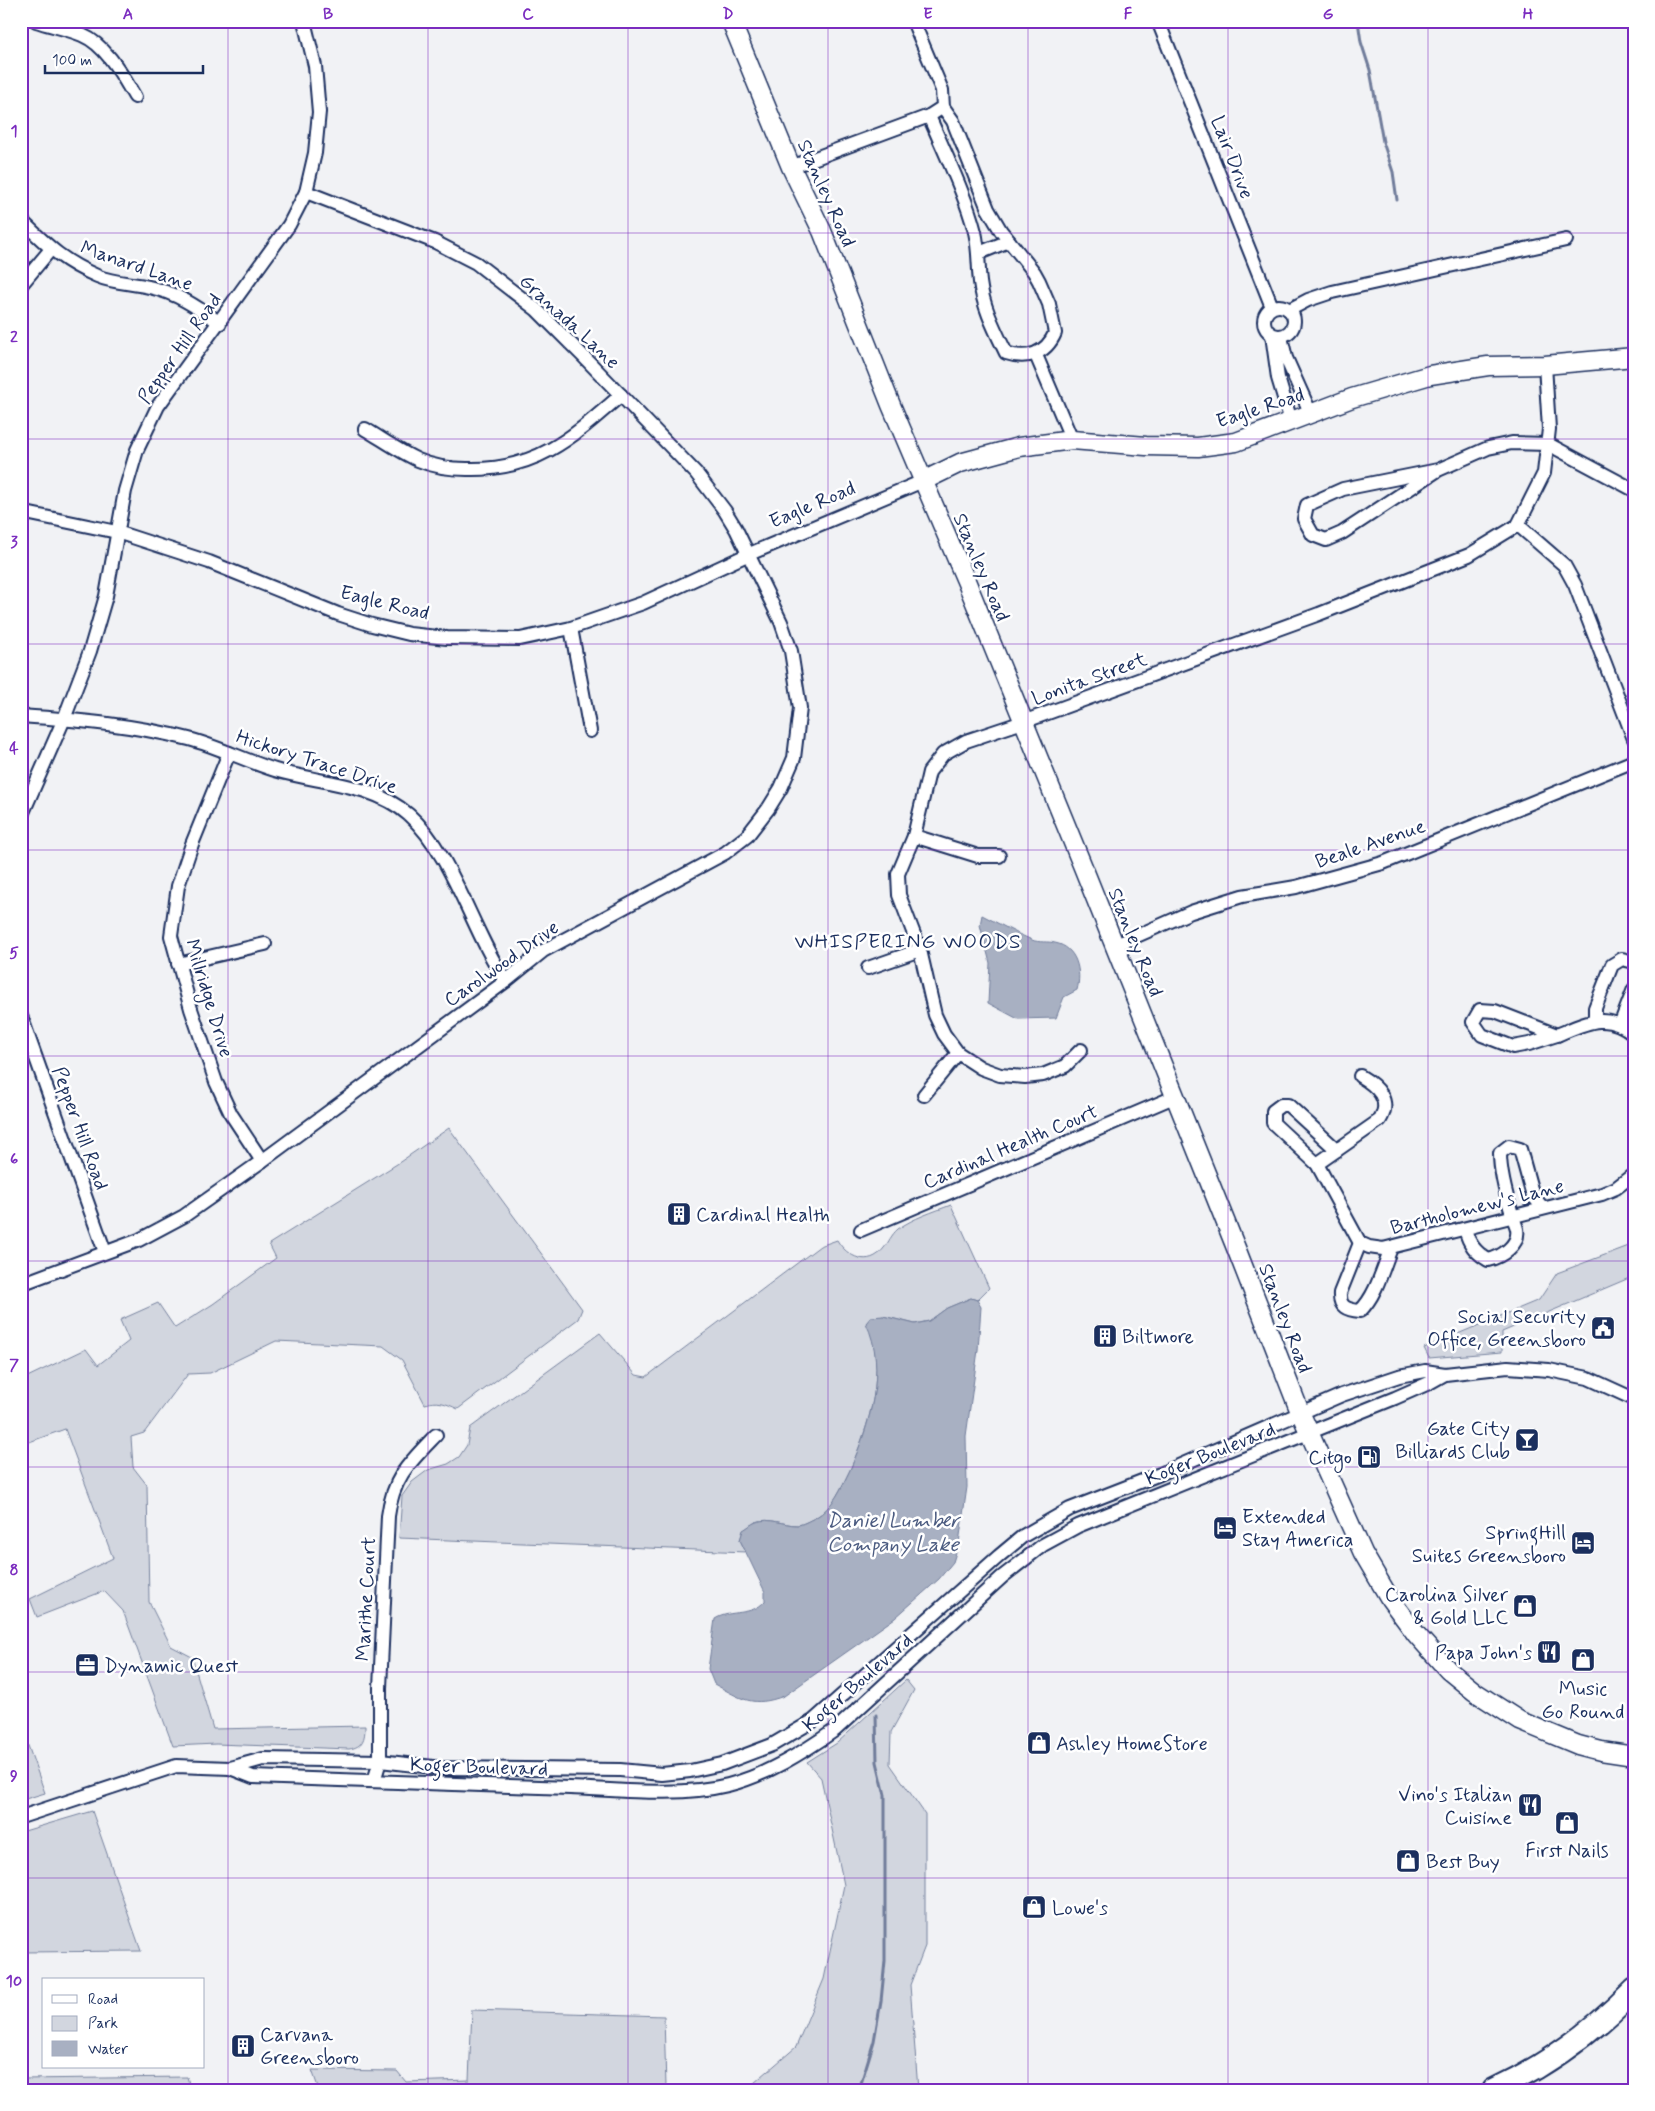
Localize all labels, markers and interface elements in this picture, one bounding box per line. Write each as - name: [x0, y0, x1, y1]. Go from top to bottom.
- text: A: [123, 4, 133, 25]
- text: B: [323, 4, 333, 25]
- text: C: [522, 4, 534, 25]
- text: D: [722, 4, 734, 25]
- text: E: [923, 4, 933, 25]
- text: F: [1124, 4, 1133, 25]
- text: G: [1323, 4, 1334, 25]
- text: H: [1523, 4, 1534, 25]
- scale bar: [45, 42, 202, 74]
- text: 100 m: [52, 51, 92, 71]
- street label: Lair Drive: [1203, 112, 1260, 203]
- text: 1: [10, 121, 18, 142]
- street label: Stanley Road: [790, 135, 861, 252]
- street label: Manard Lane: [77, 235, 196, 298]
- street label: Granada Lane: [513, 268, 625, 376]
- street label: Pepper Hill Road: [132, 288, 228, 410]
- text: 2: [10, 327, 18, 348]
- street label: Eagle Road: [1213, 382, 1308, 435]
- street label: Eagle Road: [765, 475, 860, 536]
- street label: Stanley Road: [946, 509, 1016, 626]
- text: 3: [10, 532, 18, 553]
- street label: Eagle Road: [337, 579, 432, 628]
- street label: Lonita Street: [1028, 646, 1151, 713]
- street label: Hickory Trace Drive: [233, 724, 401, 801]
- text: 4: [9, 738, 19, 759]
- street label: Beale Avenue: [1312, 813, 1429, 876]
- street label: Stanley Road: [1101, 884, 1169, 1001]
- street label: Carolwood Drive: [439, 915, 565, 1014]
- district label: WHISPERING WOODS: [794, 928, 1022, 956]
- street label: Millridge Drive: [177, 936, 239, 1061]
- text: 5: [9, 943, 19, 964]
- street label: Pepper Hill Road: [45, 1063, 114, 1194]
- street label: Cardinal Health Court: [919, 1098, 1102, 1196]
- text: 6: [10, 1149, 18, 1170]
- street label: Bartholomew's Lane: [1388, 1173, 1567, 1242]
- building icon: Cardinal Health: [666, 1201, 692, 1227]
- place label: Cardinal Health: [696, 1202, 830, 1229]
- street label: Stanley Road: [1251, 1260, 1318, 1377]
- place label: Social Security Office, Greensboro: [1427, 1304, 1586, 1354]
- public building icon: Social Security Office, Greensboro: [1590, 1315, 1616, 1341]
- building icon: Biltmore: [1092, 1323, 1118, 1349]
- place label: Biltmore: [1122, 1324, 1194, 1351]
- text: 7: [9, 1355, 19, 1376]
- street label: Koger Boulevard: [1141, 1416, 1280, 1495]
- place label: Gate City Billiards Club: [1395, 1416, 1510, 1466]
- bar icon: Gate City Billiards Club: [1514, 1427, 1540, 1453]
- fuel station icon: Citgo: [1356, 1444, 1382, 1470]
- place label: Citgo: [1308, 1445, 1352, 1473]
- place label: Extended Stay America: [1242, 1504, 1354, 1554]
- water label: Daniel Lumber Company Lake: [827, 1507, 962, 1559]
- hotel icon: Extended Stay America: [1212, 1515, 1238, 1541]
- place label: SpringHill Suites Greensboro: [1412, 1520, 1566, 1570]
- hotel icon: SpringHill Suites Greensboro: [1570, 1530, 1596, 1556]
- street label: Marithe Court: [350, 1536, 383, 1662]
- text: 8: [9, 1560, 19, 1581]
- place label: Carolina Silver & Gold LLC: [1385, 1582, 1509, 1632]
- shop icon: Carolina Silver & Gold LLC: [1512, 1593, 1538, 1619]
- street label: Koger Boulevard: [797, 1628, 920, 1740]
- restaurant icon: Papa John's: [1536, 1639, 1562, 1665]
- place label: Papa John's: [1435, 1640, 1532, 1667]
- shop icon: Music Go Round: [1570, 1647, 1596, 1673]
- office icon: Dynamic Quest: [74, 1652, 100, 1678]
- place label: Dynamic Quest: [104, 1653, 238, 1680]
- place label: Music Go Round: [1542, 1676, 1624, 1726]
- shop icon: Ashley HomeStore: [1026, 1730, 1052, 1756]
- place label: Ashley HomeStore: [1056, 1731, 1208, 1758]
- street label: Koger Boulevard: [409, 1752, 548, 1785]
- text: 9: [10, 1766, 18, 1787]
- place label: Vino's Italian Cuisine: [1398, 1782, 1512, 1832]
- restaurant icon: Vino's Italian Cuisine: [1517, 1792, 1543, 1818]
- shop icon: First Nails: [1554, 1810, 1580, 1836]
- place label: First Nails: [1525, 1838, 1609, 1865]
- shop icon: Best Buy: [1395, 1848, 1421, 1874]
- place label: Best Buy: [1426, 1849, 1500, 1876]
- shop icon: Lowe's: [1021, 1894, 1047, 1920]
- place label: Lowe's: [1052, 1895, 1108, 1922]
- text: 10: [6, 1971, 22, 1992]
- legend: [42, 1978, 205, 2068]
- text: Road: [88, 1990, 118, 2010]
- text: Park: [88, 2014, 118, 2034]
- place label: Carvana Greensboro: [260, 2022, 359, 2072]
- building icon: Carvana Greensboro: [230, 2033, 256, 2059]
- text: Water: [88, 2040, 128, 2060]

